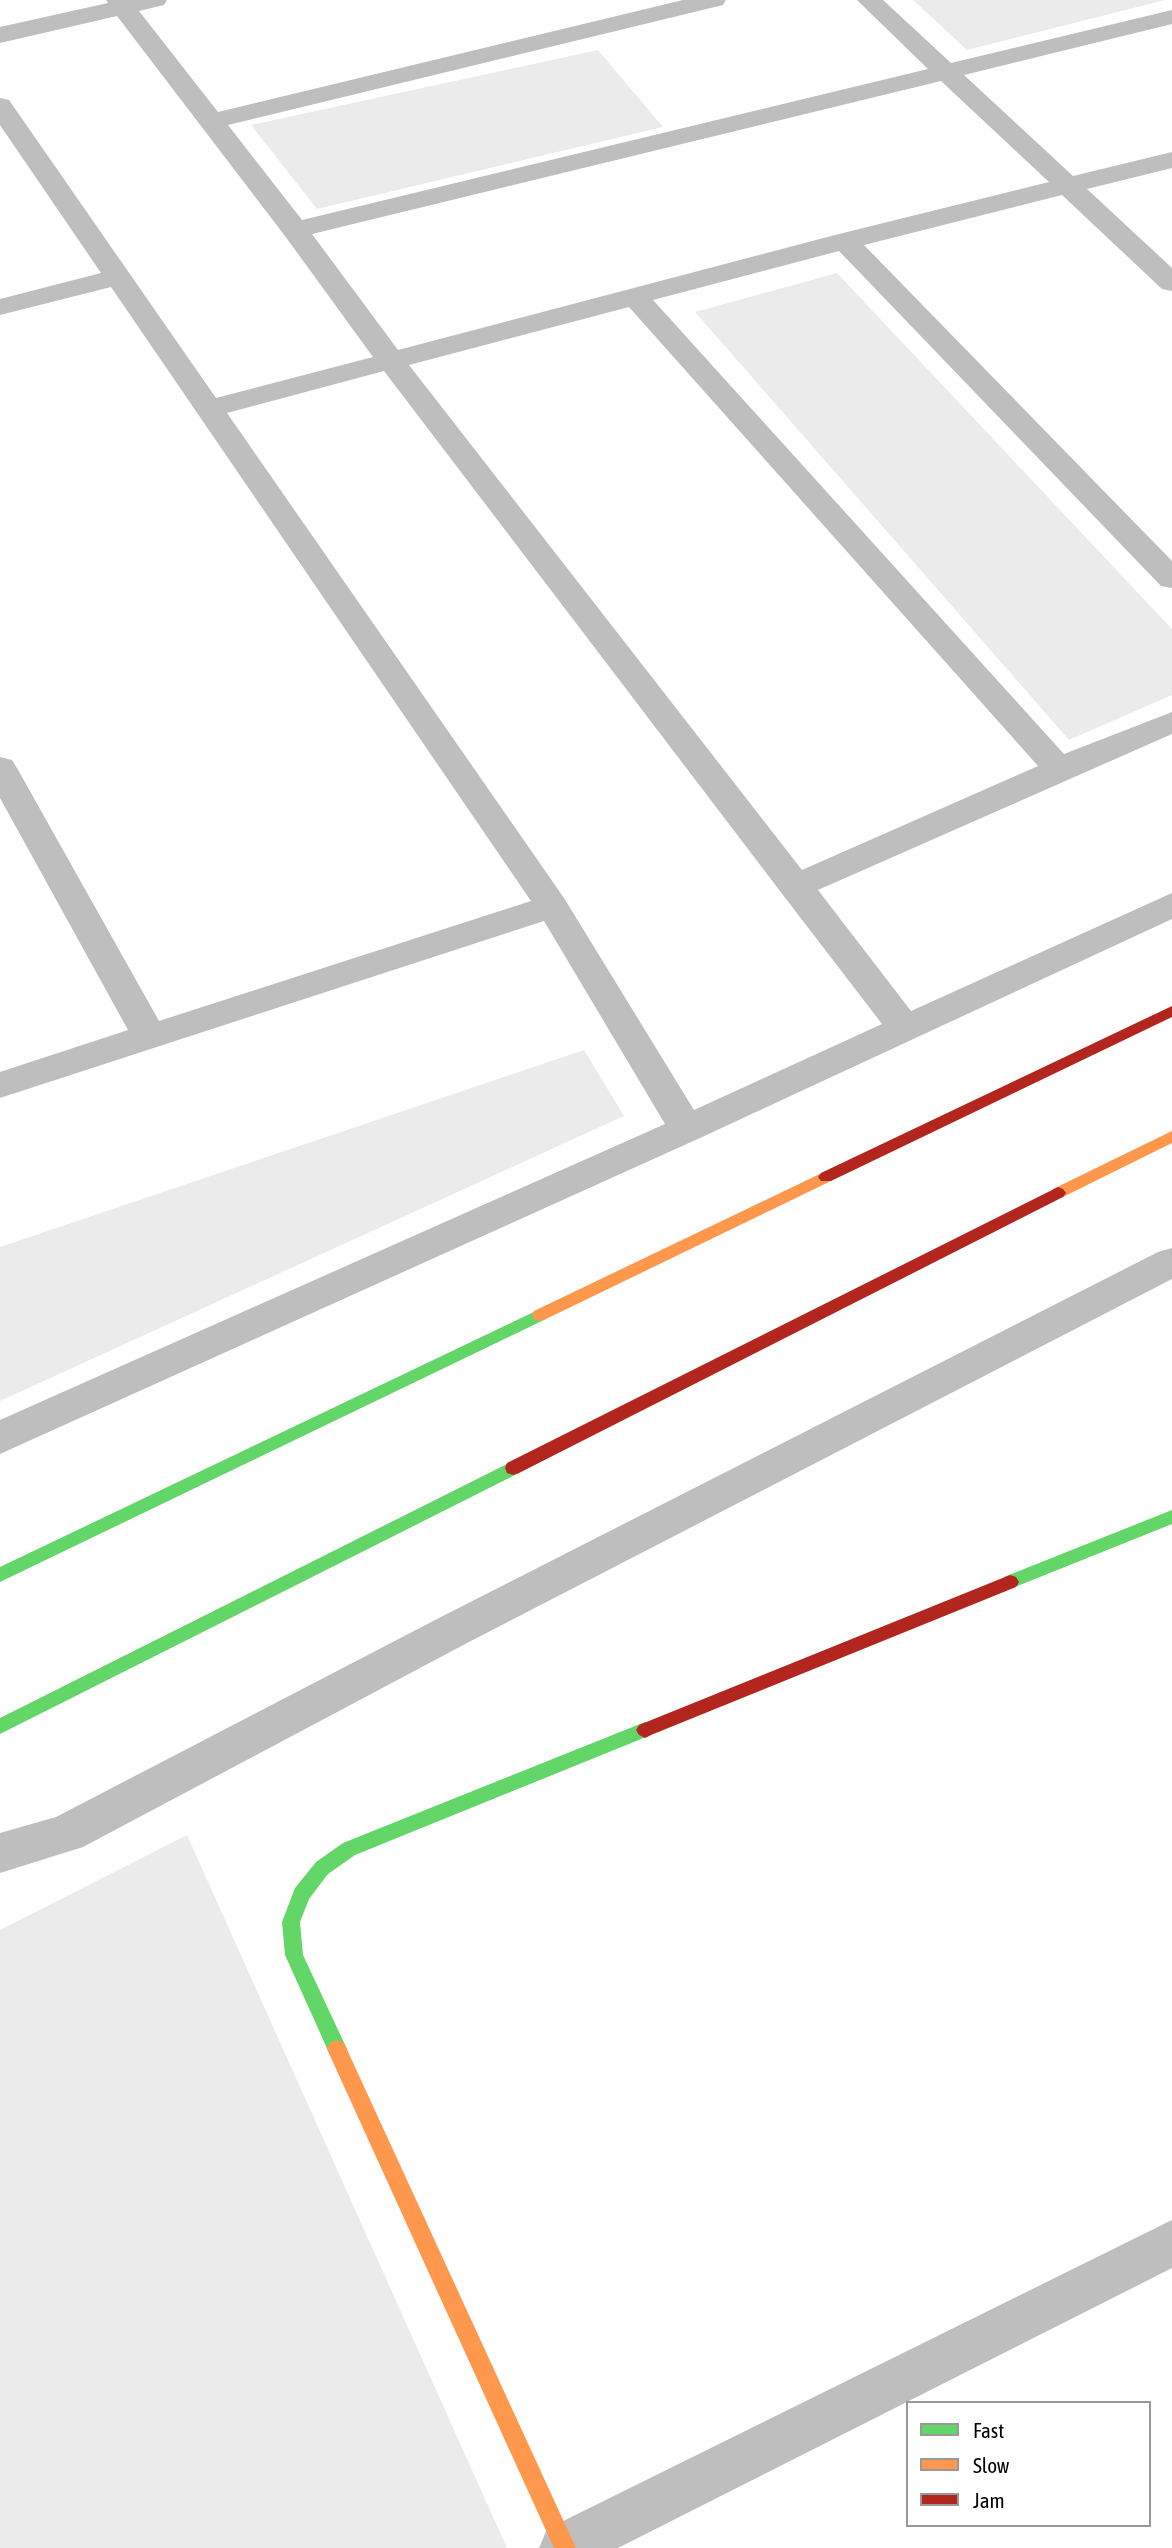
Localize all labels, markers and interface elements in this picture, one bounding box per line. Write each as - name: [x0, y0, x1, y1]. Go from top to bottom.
- legend: [906, 2401, 1151, 2527]
- text: Fast: [973, 2418, 1004, 2442]
- text: Slow: [973, 2453, 1009, 2477]
- text: Jam: [973, 2488, 1005, 2512]

